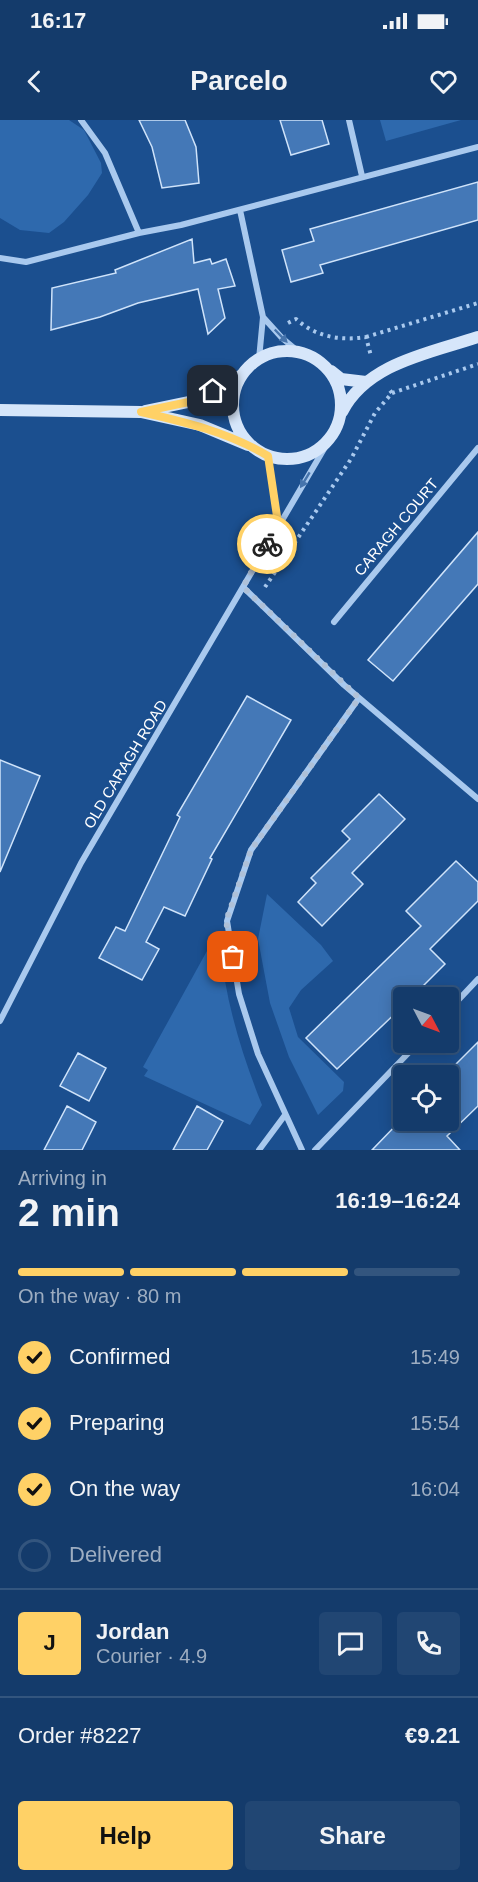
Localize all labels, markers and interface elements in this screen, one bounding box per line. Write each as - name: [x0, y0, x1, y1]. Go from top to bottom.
- text: 16:17: [30, 8, 86, 33]
- icon: back: [18, 65, 51, 98]
- icon: heart: [427, 65, 460, 98]
- text: Parcelo: [190, 66, 288, 96]
- one-way arrow: [274, 328, 288, 343]
- pin: [187, 365, 238, 416]
- icon: home: [196, 374, 229, 407]
- one-way arrow: [299, 472, 310, 488]
- street label: CARAGH COURT: [350, 475, 442, 579]
- courier: [237, 514, 297, 574]
- icon: bike: [251, 528, 284, 561]
- street label: OLD CARAGH ROAD: [80, 697, 170, 831]
- pin: [207, 931, 258, 982]
- icon: bag: [216, 940, 249, 973]
- north arrow: [393, 987, 459, 1053]
- map controls: [393, 987, 459, 1131]
- button: locate: [393, 1065, 459, 1131]
- text: Arriving in: [18, 1167, 107, 1189]
- text: 16:19–16:24: [335, 1188, 460, 1213]
- text: 2 min: [18, 1191, 120, 1234]
- text: On the way · 80 m: [18, 1285, 181, 1307]
- icon: check: [18, 1341, 51, 1374]
- text: Confirmed: [69, 1344, 170, 1369]
- text: 15:49: [410, 1346, 460, 1368]
- icon: check: [18, 1407, 51, 1440]
- text: Preparing: [69, 1410, 164, 1435]
- text: 15:54: [410, 1412, 460, 1434]
- icon: check: [18, 1473, 51, 1506]
- text: On the way: [69, 1476, 180, 1501]
- text: 16:04: [410, 1478, 460, 1500]
- text: Delivered: [69, 1542, 162, 1567]
- button: chat: [319, 1612, 382, 1675]
- button: phone: [397, 1612, 460, 1675]
- text: Jordan: [96, 1619, 169, 1644]
- text: J: [43, 1630, 56, 1655]
- text: Courier · 4.9: [96, 1645, 207, 1667]
- text: Order #8227: [18, 1723, 142, 1748]
- text: €9.21: [405, 1723, 460, 1748]
- button: Help: [18, 1801, 233, 1870]
- button: Share: [245, 1801, 460, 1870]

